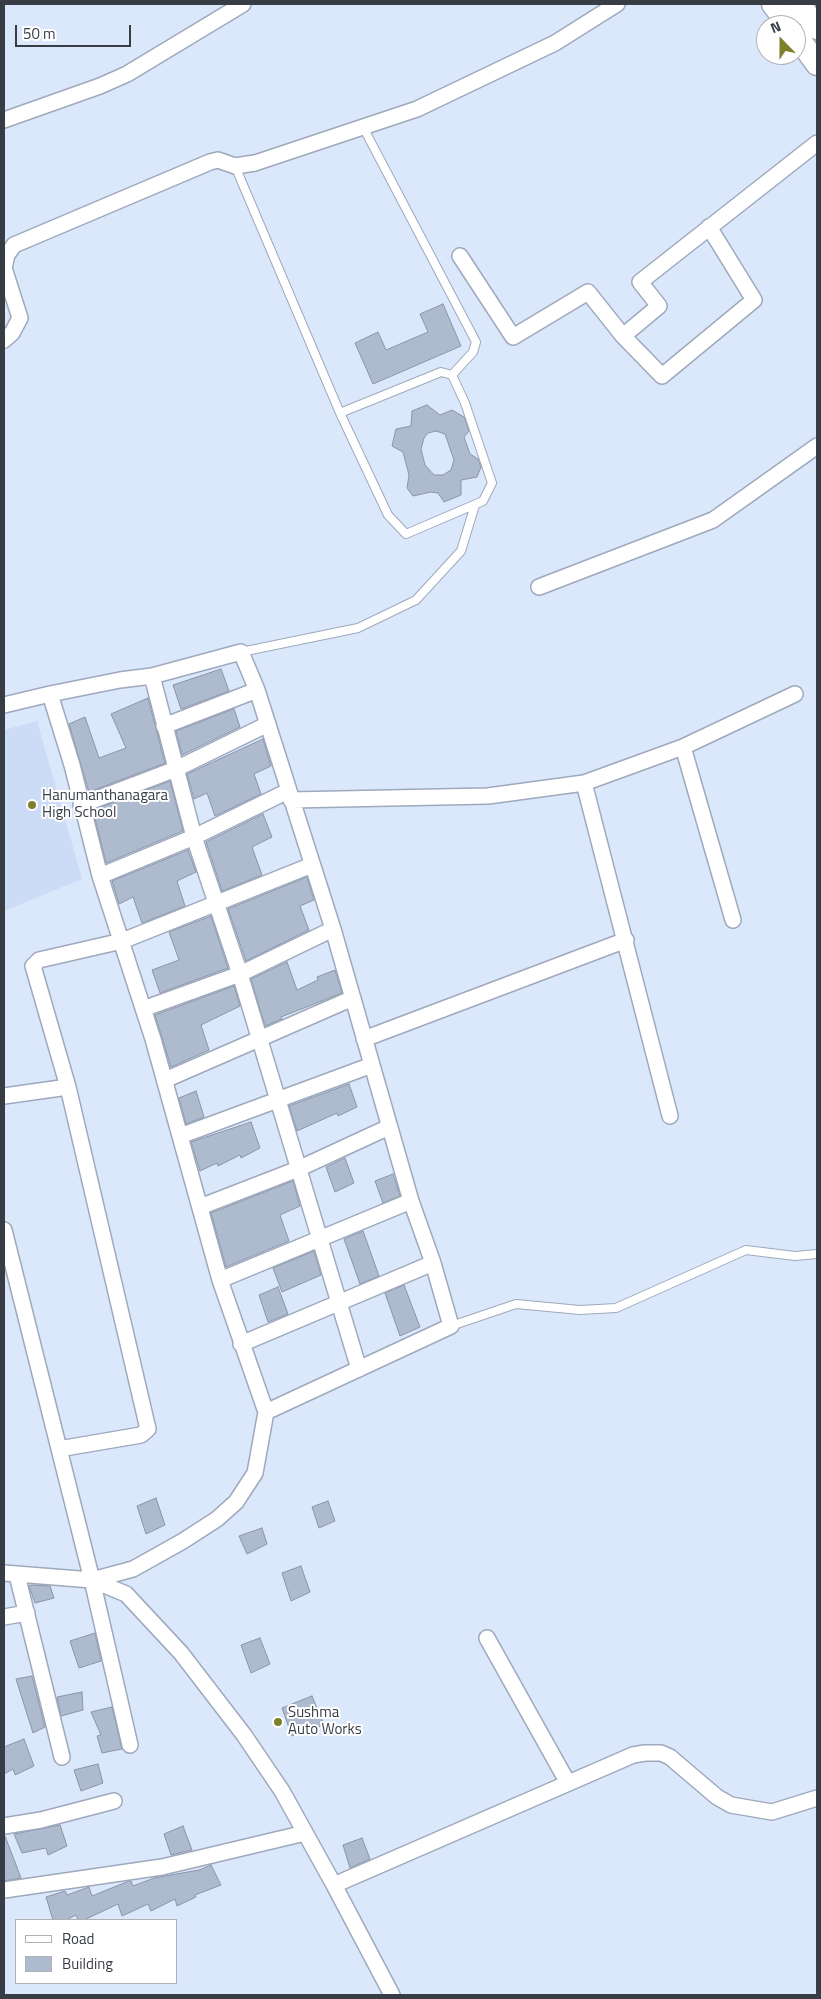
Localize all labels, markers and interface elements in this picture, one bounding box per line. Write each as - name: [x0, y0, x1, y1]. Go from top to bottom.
- scale bar: [18, 15, 134, 47]
- north arrow: [756, 15, 806, 65]
- text: N: [767, 15, 784, 38]
- text: 50 m: [23, 22, 56, 45]
- place label: Hanumanthanagara High School: [42, 787, 168, 822]
- marker: Hanumanthanagara High School: [26, 799, 38, 811]
- place label: Sushma Auto Works: [288, 1704, 362, 1739]
- marker: Sushma Auto Works: [272, 1716, 284, 1728]
- legend: [15, 1919, 178, 1984]
- text: Road: [62, 1927, 94, 1950]
- text: Building: [62, 1952, 113, 1975]

